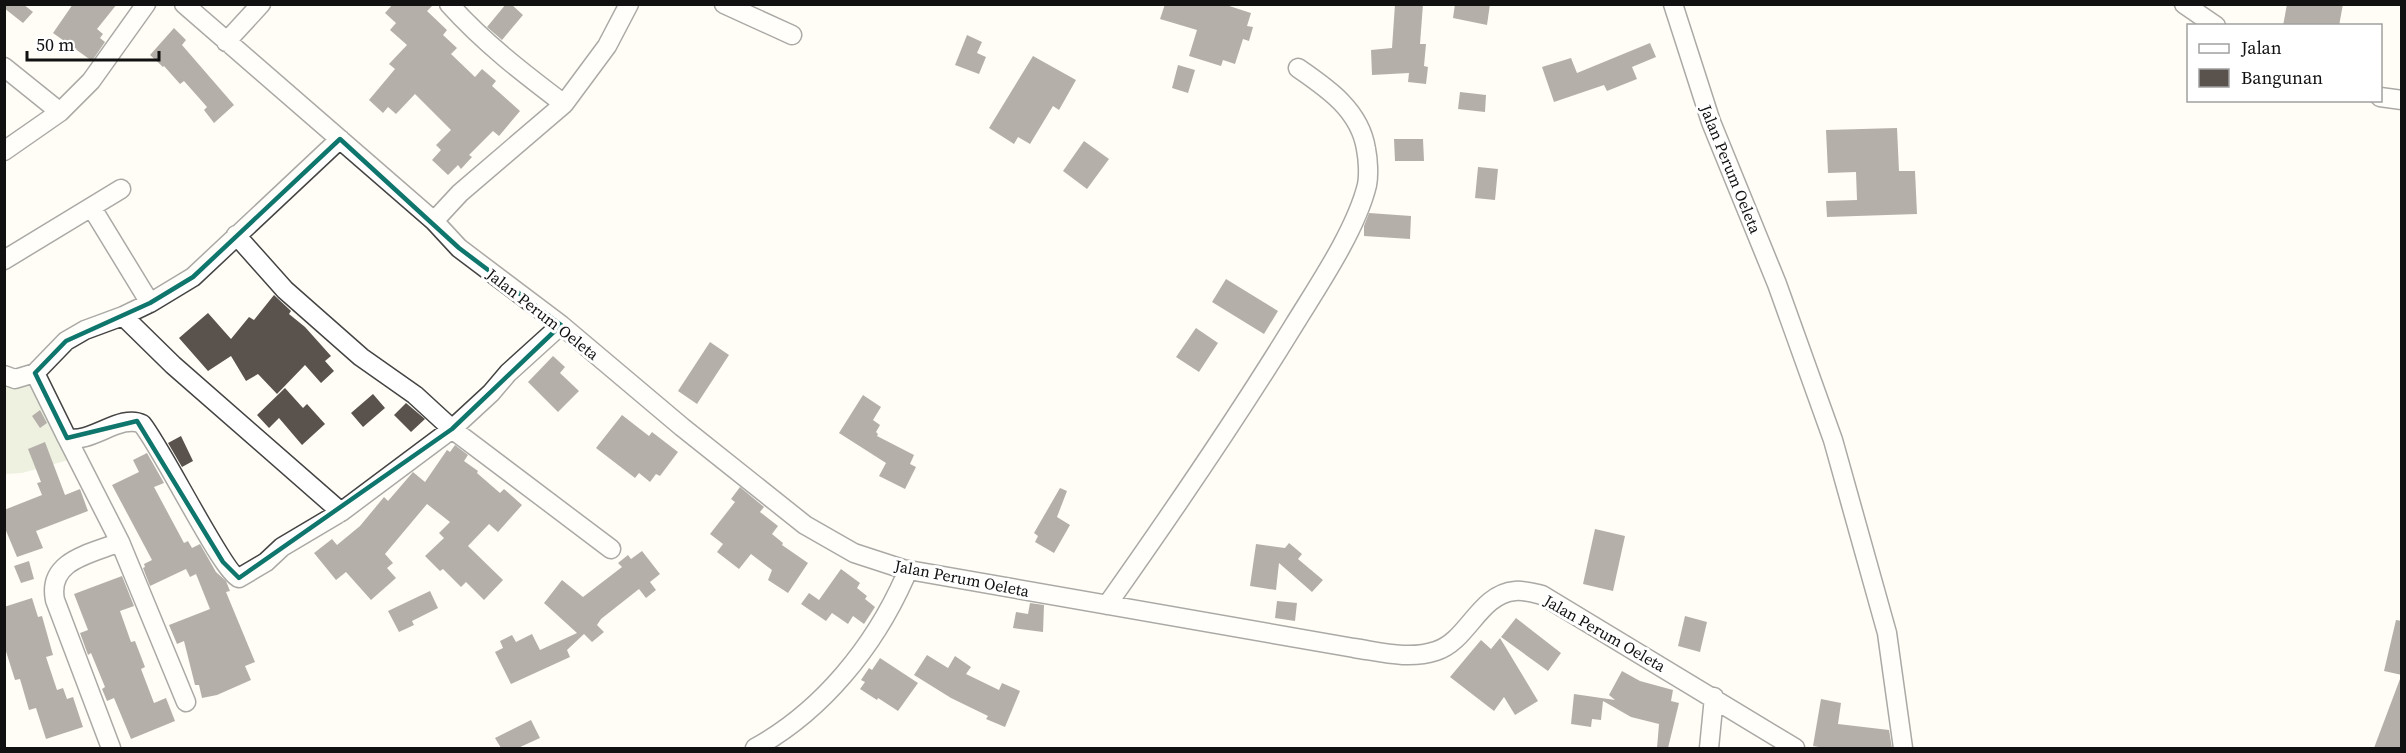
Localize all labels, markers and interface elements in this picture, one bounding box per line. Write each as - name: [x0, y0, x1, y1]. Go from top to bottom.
- scale bar: [27, 24, 159, 62]
- legend: [2187, 24, 2382, 102]
- text: 50 m: [36, 32, 74, 57]
- text: Jalan: [2240, 35, 2282, 60]
- text: Bangunan: [2241, 65, 2323, 90]
- street label: Jalan Perum Oeleta: [1695, 100, 1767, 237]
- street label: Jalan Perum Oeleta: [481, 263, 604, 365]
- street label: Jalan Perum Oeleta: [892, 554, 1032, 602]
- street label: Jalan Perum Oeleta: [1539, 589, 1671, 677]

